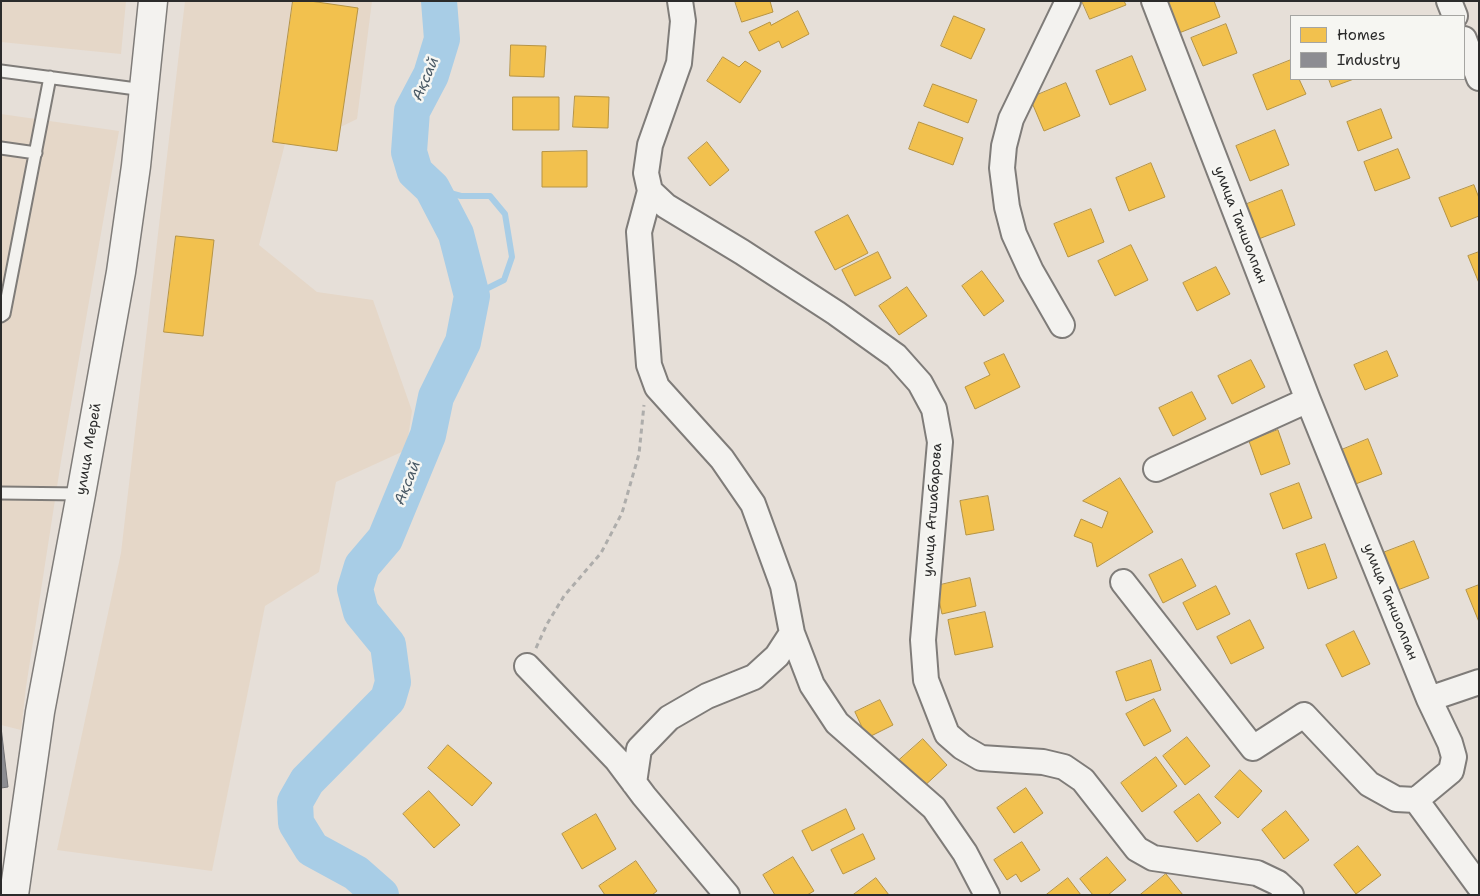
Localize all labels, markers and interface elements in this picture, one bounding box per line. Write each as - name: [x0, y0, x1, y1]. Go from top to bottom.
- legend: [1290, 15, 1465, 80]
- text: Homes: [1337, 25, 1385, 45]
- text: Industry: [1337, 50, 1401, 70]
- water label: Ақсай: [409, 54, 443, 104]
- street label: улица Таншолпан: [1210, 164, 1270, 286]
- street label: улица Мерей: [73, 402, 105, 496]
- street label: улица Атшабарова: [920, 442, 946, 578]
- water label: Ақсай: [391, 458, 425, 508]
- street label: улица Таншолпан: [1359, 541, 1421, 663]

